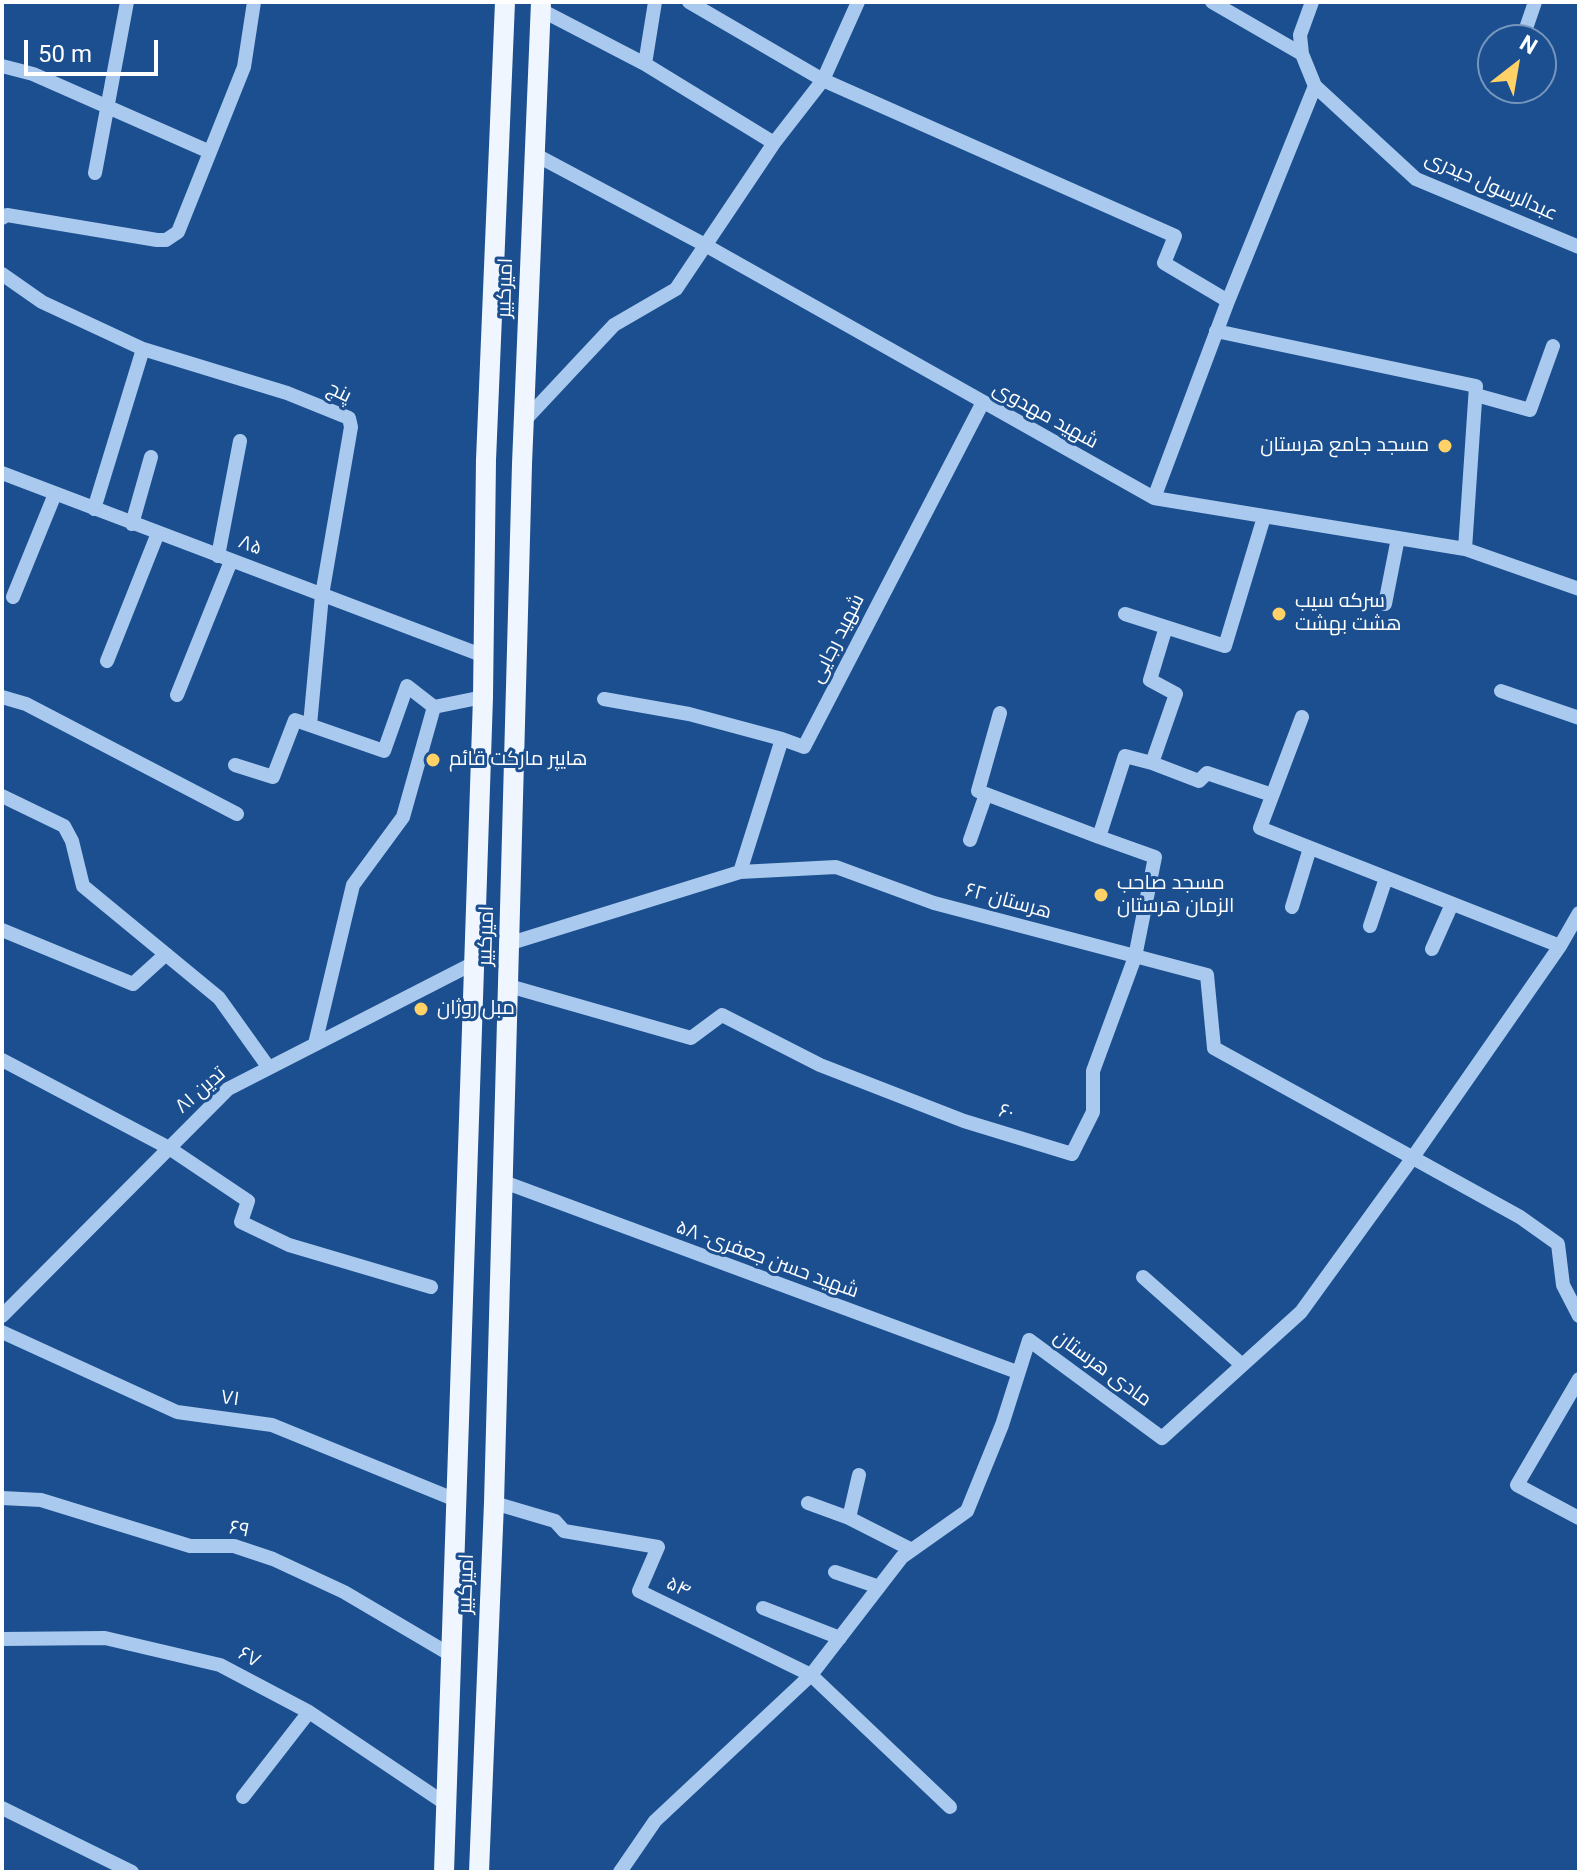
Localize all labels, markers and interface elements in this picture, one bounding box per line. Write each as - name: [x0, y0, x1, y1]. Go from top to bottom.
- scale bar: [28, 24, 162, 74]
- north arrow: [1477, 24, 1557, 104]
- text: N: [1515, 30, 1542, 59]
- text: 50 m: [38, 40, 92, 68]
- street label: عبدالرسول حیدری: [1421, 147, 1561, 227]
- street label: امیرکبیر: [493, 257, 519, 319]
- street label: پنج: [323, 377, 355, 409]
- street label: شهید مهدوی: [988, 377, 1102, 455]
- place label: مسجد جامع هرستان: [1260, 434, 1429, 458]
- marker: مسجد جامع هرستان: [1436, 437, 1454, 455]
- street label: ۸۵: [235, 531, 265, 561]
- place label: سرکه سیب هشت بهشت: [1295, 590, 1402, 637]
- street label: شهید رجایی: [805, 591, 871, 687]
- marker: سرکه سیب هشت بهشت: [1270, 605, 1288, 623]
- place label: هایپر مارکت قائم: [449, 748, 587, 772]
- marker: هایپر مارکت قائم: [424, 751, 442, 769]
- place label: مسجد صاحب الزمان هرستان: [1117, 872, 1234, 919]
- street label: هرستان ۶۲: [962, 879, 1054, 925]
- marker: مسجد صاحب الزمان هرستان: [1092, 886, 1110, 904]
- street label: امیرکبیر: [474, 905, 500, 967]
- place label: مبل روژان: [437, 997, 515, 1021]
- marker: مبل روژان: [412, 1000, 430, 1018]
- street label: تدین ۸۱: [171, 1063, 231, 1119]
- street label: ۶۰: [996, 1099, 1016, 1127]
- street label: شهید حسن جعفری- ۵۸: [672, 1216, 862, 1304]
- street label: مادی هرستان: [1048, 1326, 1156, 1412]
- street label: ۷۱: [219, 1386, 241, 1412]
- street label: ۶۹: [227, 1516, 251, 1544]
- street label: امیرکبیر: [454, 1553, 480, 1615]
- street label: ۵۴: [662, 1572, 694, 1604]
- street label: ۶۷: [234, 1642, 264, 1674]

